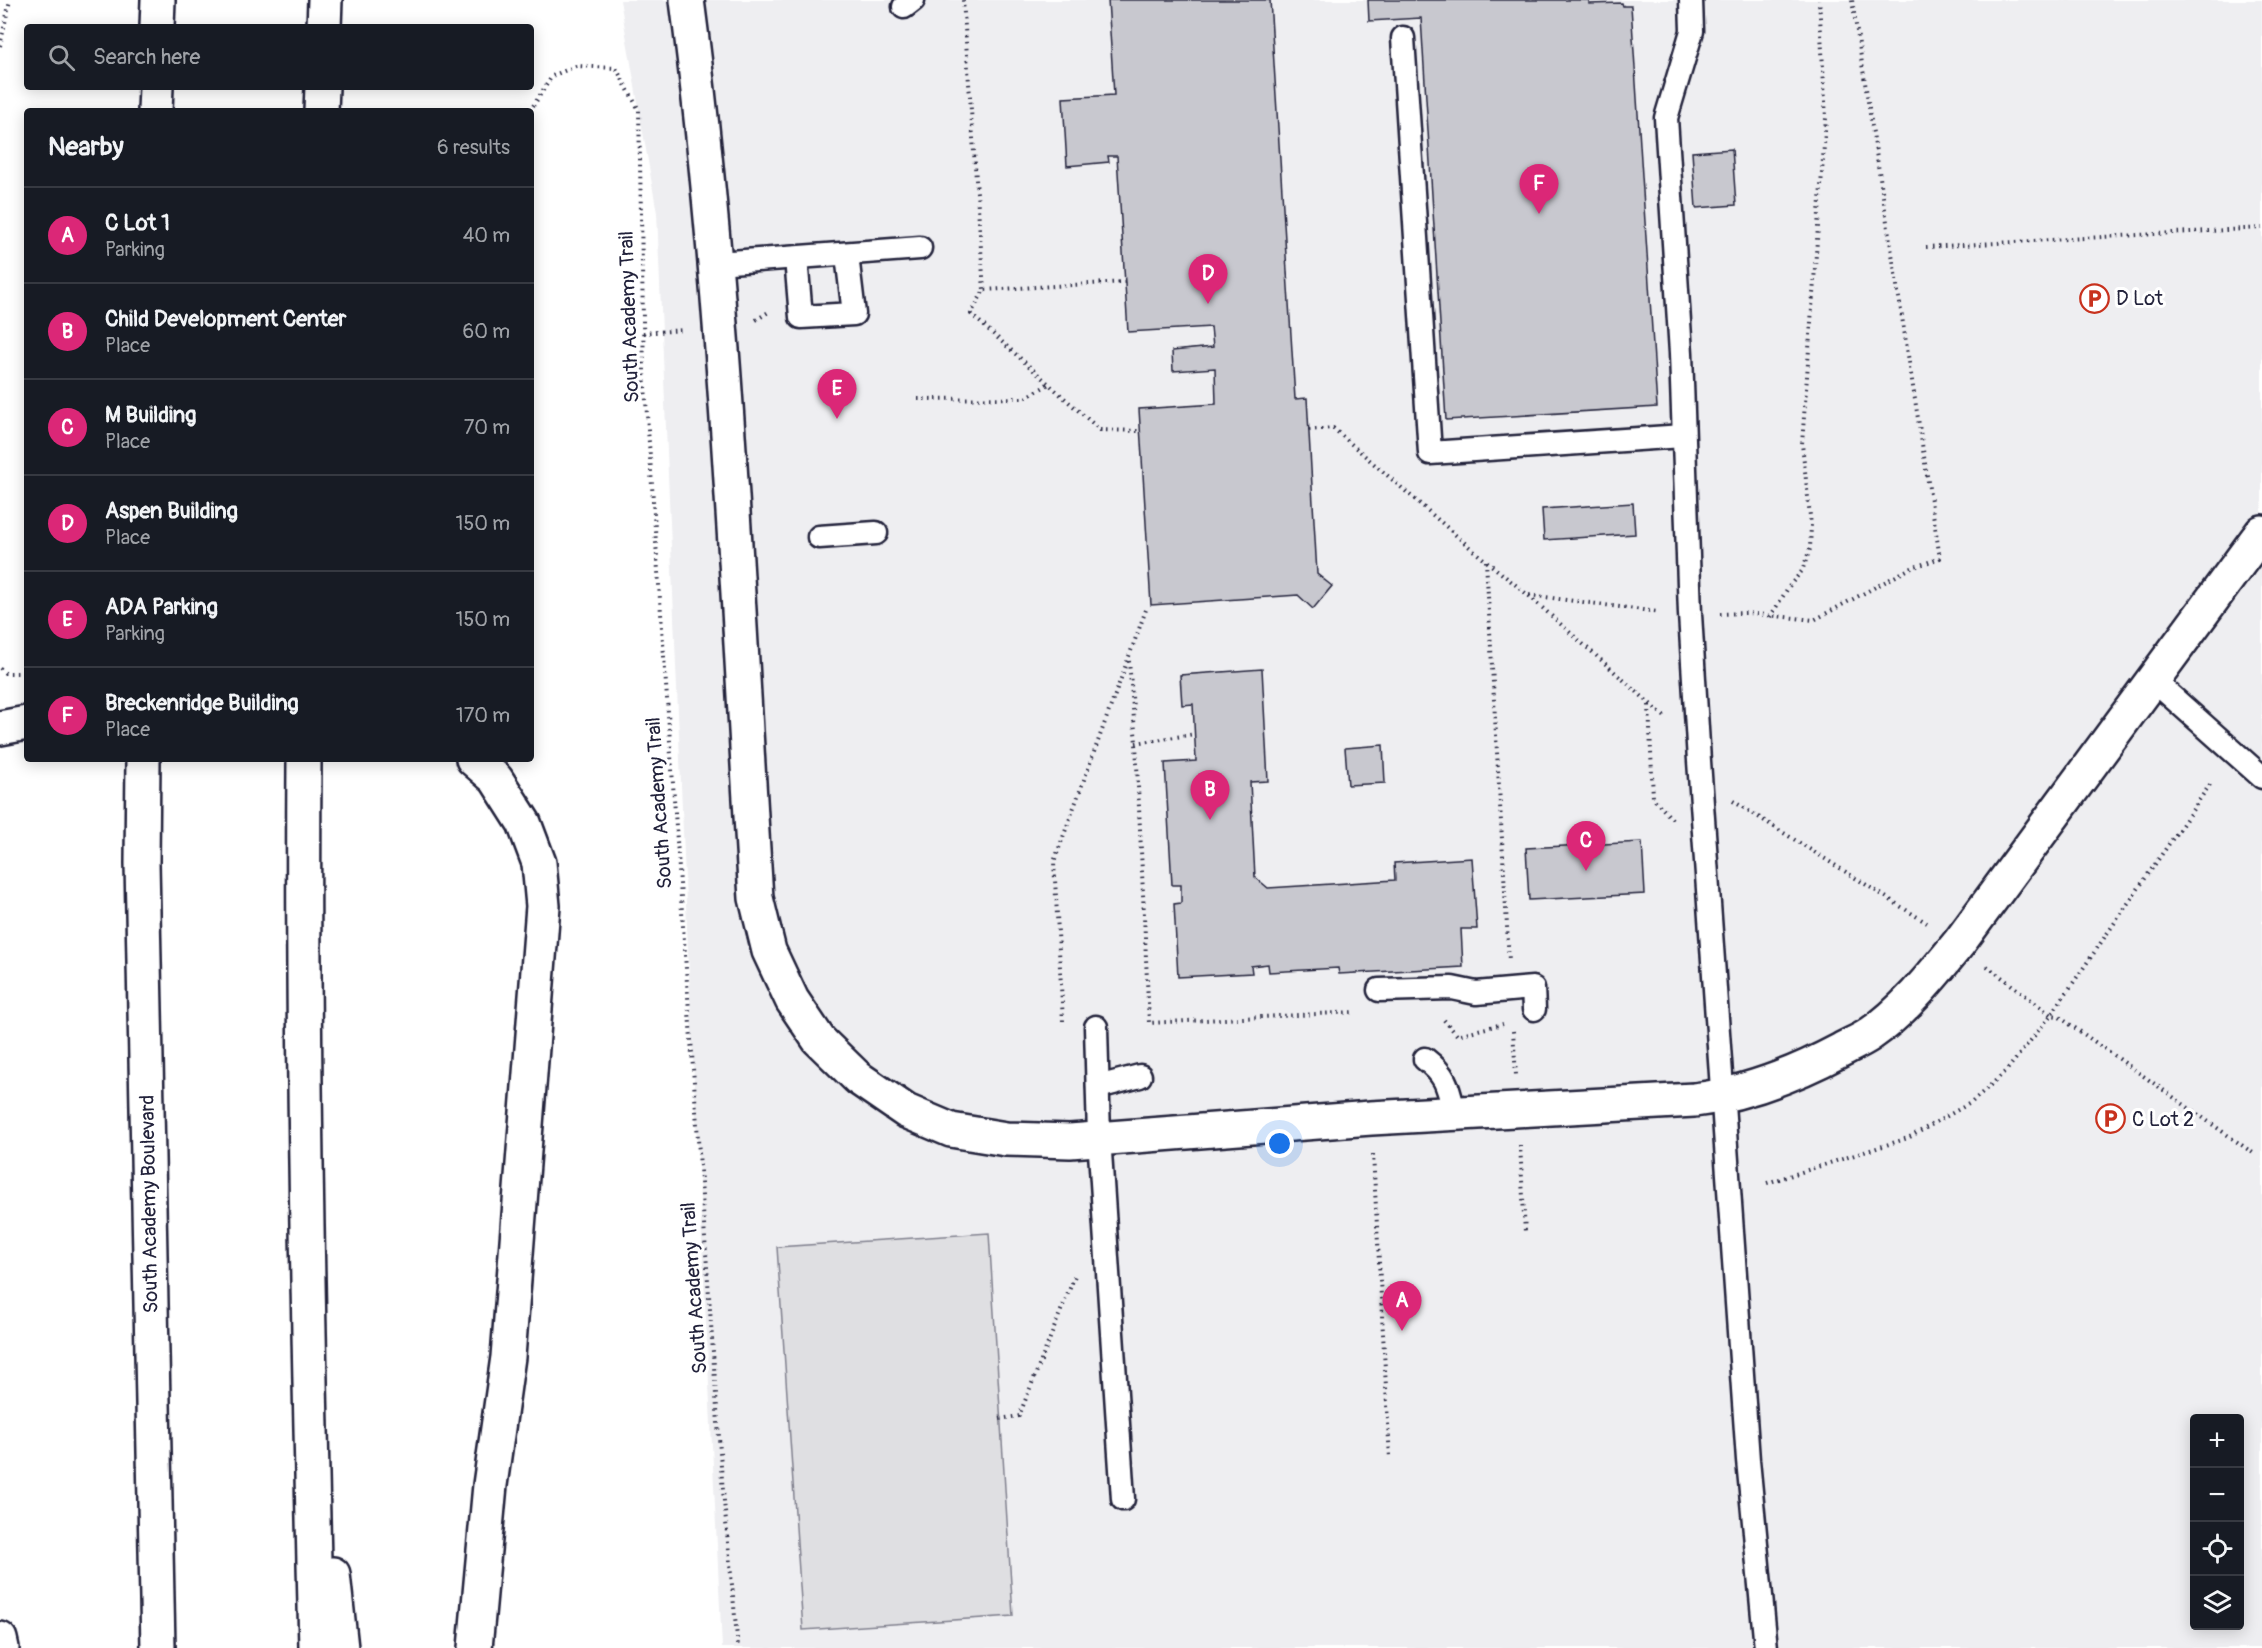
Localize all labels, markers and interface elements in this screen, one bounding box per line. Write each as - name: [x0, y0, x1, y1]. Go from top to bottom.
- search box: [24, 24, 534, 90]
- icon: search: [45, 41, 78, 74]
- text: Search here: [93, 43, 200, 71]
- text: Nearby: [48, 131, 124, 163]
- text: 6 results: [437, 135, 510, 160]
- pin: F: [1520, 164, 1558, 214]
- text: C Lot 1: [105, 209, 170, 237]
- text: A: [61, 223, 74, 248]
- text: 40 m: [463, 223, 510, 248]
- street label: South Academy Trail: [614, 230, 644, 404]
- text: Parking: [105, 237, 165, 262]
- pin: D: [1188, 254, 1228, 304]
- parking icon: D Lot: [2079, 282, 2111, 314]
- place label: D Lot: [2116, 286, 2164, 311]
- text: Child Development Center: [105, 305, 346, 333]
- text: B: [62, 319, 73, 344]
- text: 60 m: [463, 319, 510, 344]
- text: Place: [105, 333, 150, 358]
- pin: E: [818, 370, 856, 419]
- text: M Building: [105, 401, 196, 429]
- text: C: [61, 415, 74, 440]
- text: 70 m: [464, 415, 510, 440]
- text: Place: [105, 429, 150, 454]
- text: Aspen Building: [105, 497, 238, 525]
- text: D: [61, 511, 74, 536]
- text: 150 m: [456, 511, 510, 536]
- text: Place: [105, 525, 150, 550]
- text: ADA Parking: [105, 593, 218, 621]
- text: E: [62, 607, 73, 632]
- text: 150 m: [456, 607, 510, 632]
- text: Parking: [105, 621, 165, 646]
- text: Breckenridge Building: [105, 689, 299, 717]
- text: F: [61, 703, 74, 728]
- text: 170 m: [456, 703, 510, 728]
- street label: South Academy Trail: [641, 716, 677, 890]
- text: Place: [105, 717, 150, 742]
- pin: B: [1190, 770, 1230, 820]
- pin: C: [1566, 822, 1606, 871]
- street label: South Academy Boulevard: [135, 1095, 163, 1313]
- parking icon: C Lot 2: [2095, 1103, 2127, 1135]
- place label: C Lot 2: [2132, 1107, 2194, 1132]
- your location: [1265, 1129, 1294, 1158]
- street label: South Academy Trail: [676, 1201, 712, 1375]
- pin: A: [1382, 1282, 1422, 1331]
- map controls: [2190, 1414, 2244, 1630]
- button: +: [2190, 1414, 2244, 1468]
- button: −: [2190, 1468, 2244, 1522]
- button: locate: [2190, 1522, 2244, 1576]
- button: layers: [2190, 1576, 2244, 1630]

